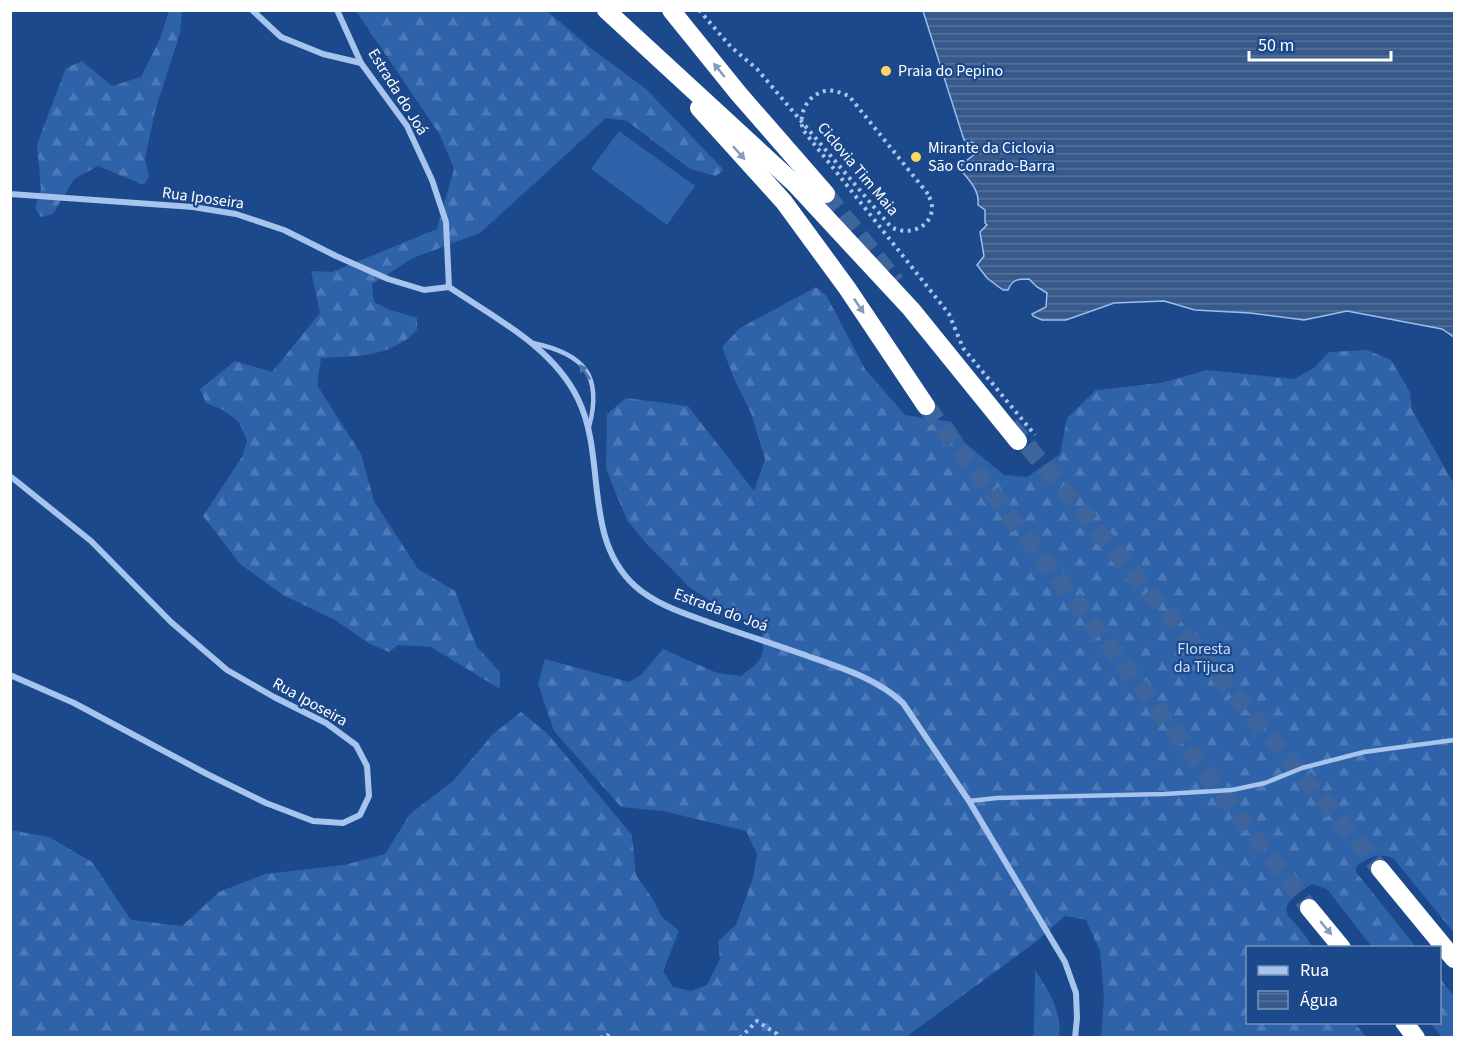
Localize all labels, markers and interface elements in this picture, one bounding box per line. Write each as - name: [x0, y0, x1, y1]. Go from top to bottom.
- scale bar: [1249, 24, 1392, 62]
- text: 50 m: [1258, 33, 1294, 58]
- street label: Estrada do Joá: [363, 44, 433, 140]
- place label: Praia do Pepino: [898, 60, 1003, 82]
- one-way arrow: [713, 62, 726, 78]
- marker: Praia do Pepino: [879, 64, 893, 78]
- street label: Ciclovia Tim Maia: [812, 117, 904, 221]
- place label: Mirante da Ciclovia São Conrado-Barra: [928, 137, 1055, 177]
- one-way arrow: [732, 145, 745, 160]
- marker: Mirante da Ciclovia São Conrado-Barra: [909, 150, 923, 164]
- street label: Rua Iposeira: [161, 181, 245, 215]
- one-way arrow: [853, 298, 865, 314]
- one-way arrow: [579, 365, 591, 381]
- street label: Estrada do Joá: [671, 583, 771, 637]
- park label: Floresta da Tijuca: [1174, 638, 1234, 678]
- street label: Rua Iposeira: [269, 672, 351, 732]
- one-way arrow: [1319, 920, 1332, 936]
- legend: [1246, 946, 1441, 1024]
- text: Rua: [1300, 958, 1329, 983]
- text: Água: [1300, 988, 1338, 1013]

